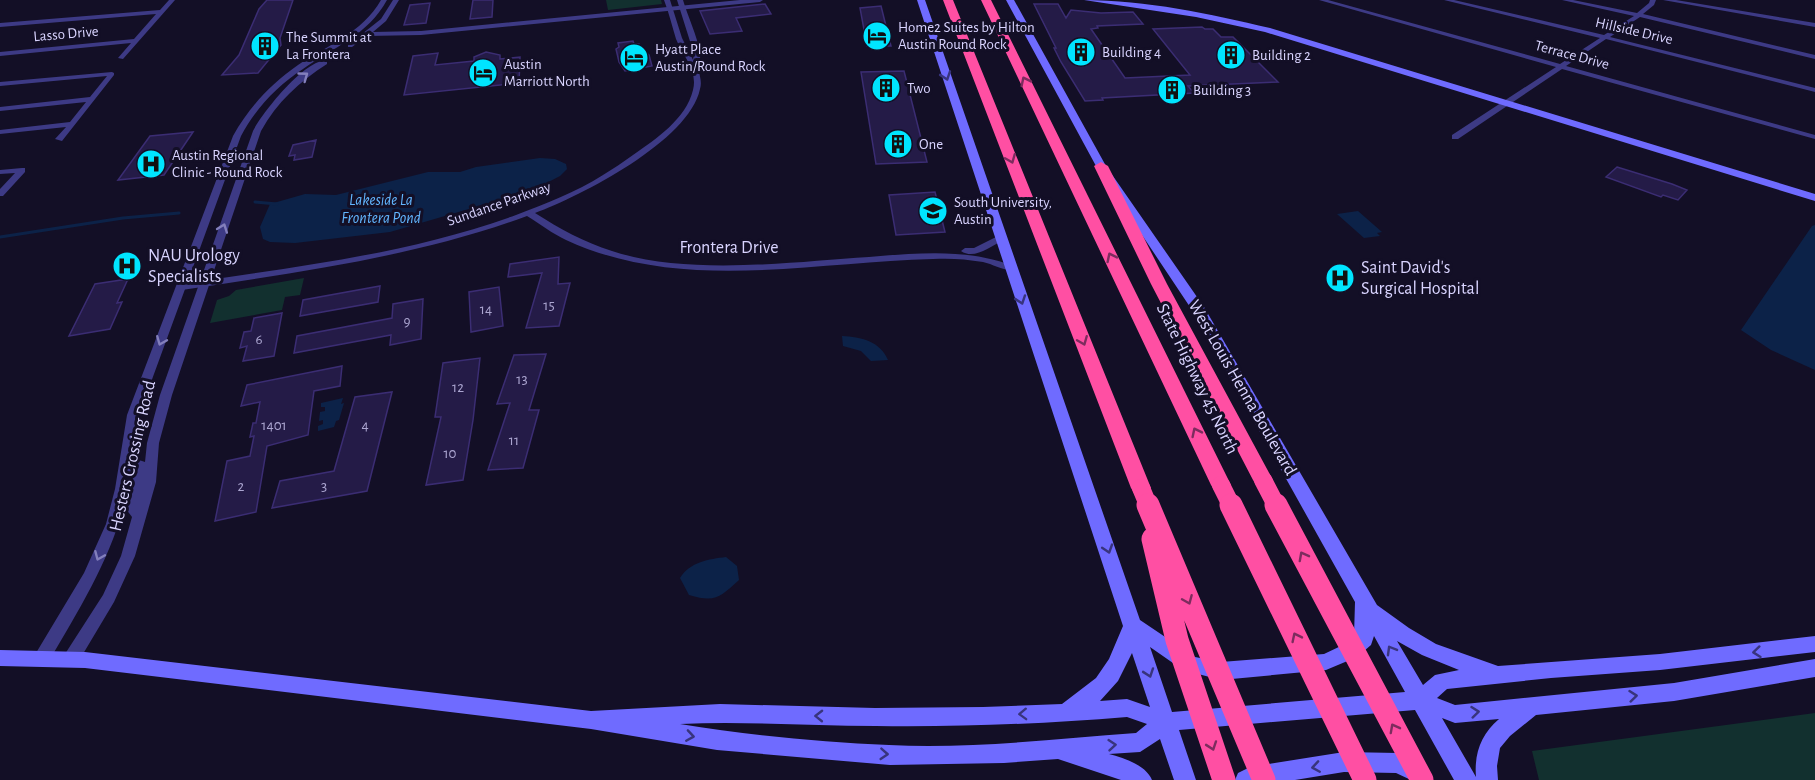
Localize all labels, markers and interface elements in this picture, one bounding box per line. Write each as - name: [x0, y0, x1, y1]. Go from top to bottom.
- street label: Hillside Drive: [1594, 15, 1674, 47]
- hotel icon: Home2 Suites by Hilton Austin Round Rock: [861, 20, 893, 52]
- place label: Home2 Suites by Hilton Austin Round Rock: [898, 20, 1035, 52]
- street label: Lasso Drive: [33, 24, 99, 44]
- building icon: The Summit at La Frontera: [249, 30, 281, 62]
- place label: The Summit at La Frontera: [286, 30, 372, 62]
- building icon: Building 4: [1065, 36, 1097, 68]
- street label: Terrace Drive: [1533, 38, 1611, 72]
- building icon: Building 2: [1215, 39, 1247, 71]
- hotel icon: Hyatt Place Austin/Round Rock: [618, 42, 650, 74]
- place label: Hyatt Place Austin/Round Rock: [655, 42, 766, 74]
- place label: Building 4: [1102, 45, 1161, 60]
- place label: Building 2: [1252, 48, 1311, 63]
- hotel icon: Austin Marriott North: [467, 57, 499, 89]
- place label: Austin Marriott North: [504, 57, 590, 89]
- one-way arrow: [938, 70, 951, 80]
- one-way arrow: [297, 72, 308, 83]
- building icon: Two: [870, 72, 902, 104]
- building icon: Building 3: [1156, 74, 1188, 106]
- one-way arrow: [1021, 77, 1033, 88]
- place label: Two: [907, 81, 931, 96]
- place label: Building 3: [1193, 83, 1251, 98]
- building icon: One: [882, 128, 914, 160]
- place label: One: [919, 137, 943, 152]
- hospital icon: Austin Regional Clinic - Round Rock: [135, 148, 167, 180]
- place label: Austin Regional Clinic - Round Rock: [172, 148, 282, 180]
- one-way arrow: [1004, 153, 1016, 164]
- street label: Sundance Parkway: [445, 179, 553, 229]
- water label: Lakeside La Frontera Pond: [341, 192, 421, 226]
- school or university icon: South University, Austin: [917, 195, 949, 227]
- place label: South University, Austin: [954, 195, 1052, 227]
- one-way arrow: [215, 224, 228, 234]
- street label: Frontera Drive: [679, 239, 779, 257]
- place label: NAU Urology Specialists: [148, 247, 240, 286]
- hospital icon: NAU Urology Specialists: [111, 250, 143, 282]
- one-way arrow: [1106, 252, 1118, 263]
- place label: Saint David's Surgical Hospital: [1361, 259, 1479, 298]
- hospital icon: Saint David's Surgical Hospital: [1324, 262, 1356, 294]
- one-way arrow: [1014, 294, 1027, 305]
- street label: West Louis Henna Boulevard: [1184, 297, 1300, 479]
- house number: 15: [543, 298, 555, 313]
- street label: State Highway 45 North: [1153, 301, 1241, 457]
- house number: 14: [480, 302, 492, 317]
- house number: 9: [403, 314, 411, 329]
- house number: 6: [255, 332, 263, 347]
- one-way arrow: [1076, 334, 1088, 345]
- one-way arrow: [156, 335, 168, 346]
- house number: 13: [516, 372, 528, 387]
- street label: Hesters Crossing Road: [107, 379, 159, 533]
- house number: 12: [452, 380, 464, 395]
- house number: 1401: [261, 418, 287, 433]
- house number: 4: [361, 418, 369, 433]
- one-way arrow: [1191, 427, 1203, 438]
- house number: 11: [509, 433, 519, 448]
- house number: 10: [443, 446, 457, 461]
- house number: 2: [238, 479, 245, 494]
- house number: 3: [321, 479, 327, 494]
- one-way arrow: [1100, 543, 1113, 554]
- one-way arrow: [94, 550, 106, 561]
- one-way arrow: [1299, 552, 1310, 562]
- one-way arrow: [1181, 593, 1193, 604]
- one-way arrow: [1291, 633, 1303, 644]
- one-way arrow: [1753, 645, 1762, 657]
- one-way arrow: [1387, 646, 1398, 656]
- one-way arrow: [1142, 667, 1155, 678]
- one-way arrow: [1628, 690, 1637, 703]
- one-way arrow: [1471, 706, 1480, 719]
- one-way arrow: [1018, 708, 1027, 721]
- one-way arrow: [815, 709, 824, 722]
- one-way arrow: [1390, 724, 1401, 735]
- one-way arrow: [686, 729, 695, 741]
- one-way arrow: [1108, 739, 1117, 752]
- one-way arrow: [1205, 740, 1217, 751]
- one-way arrow: [880, 747, 889, 760]
- one-way arrow: [1312, 760, 1322, 773]

